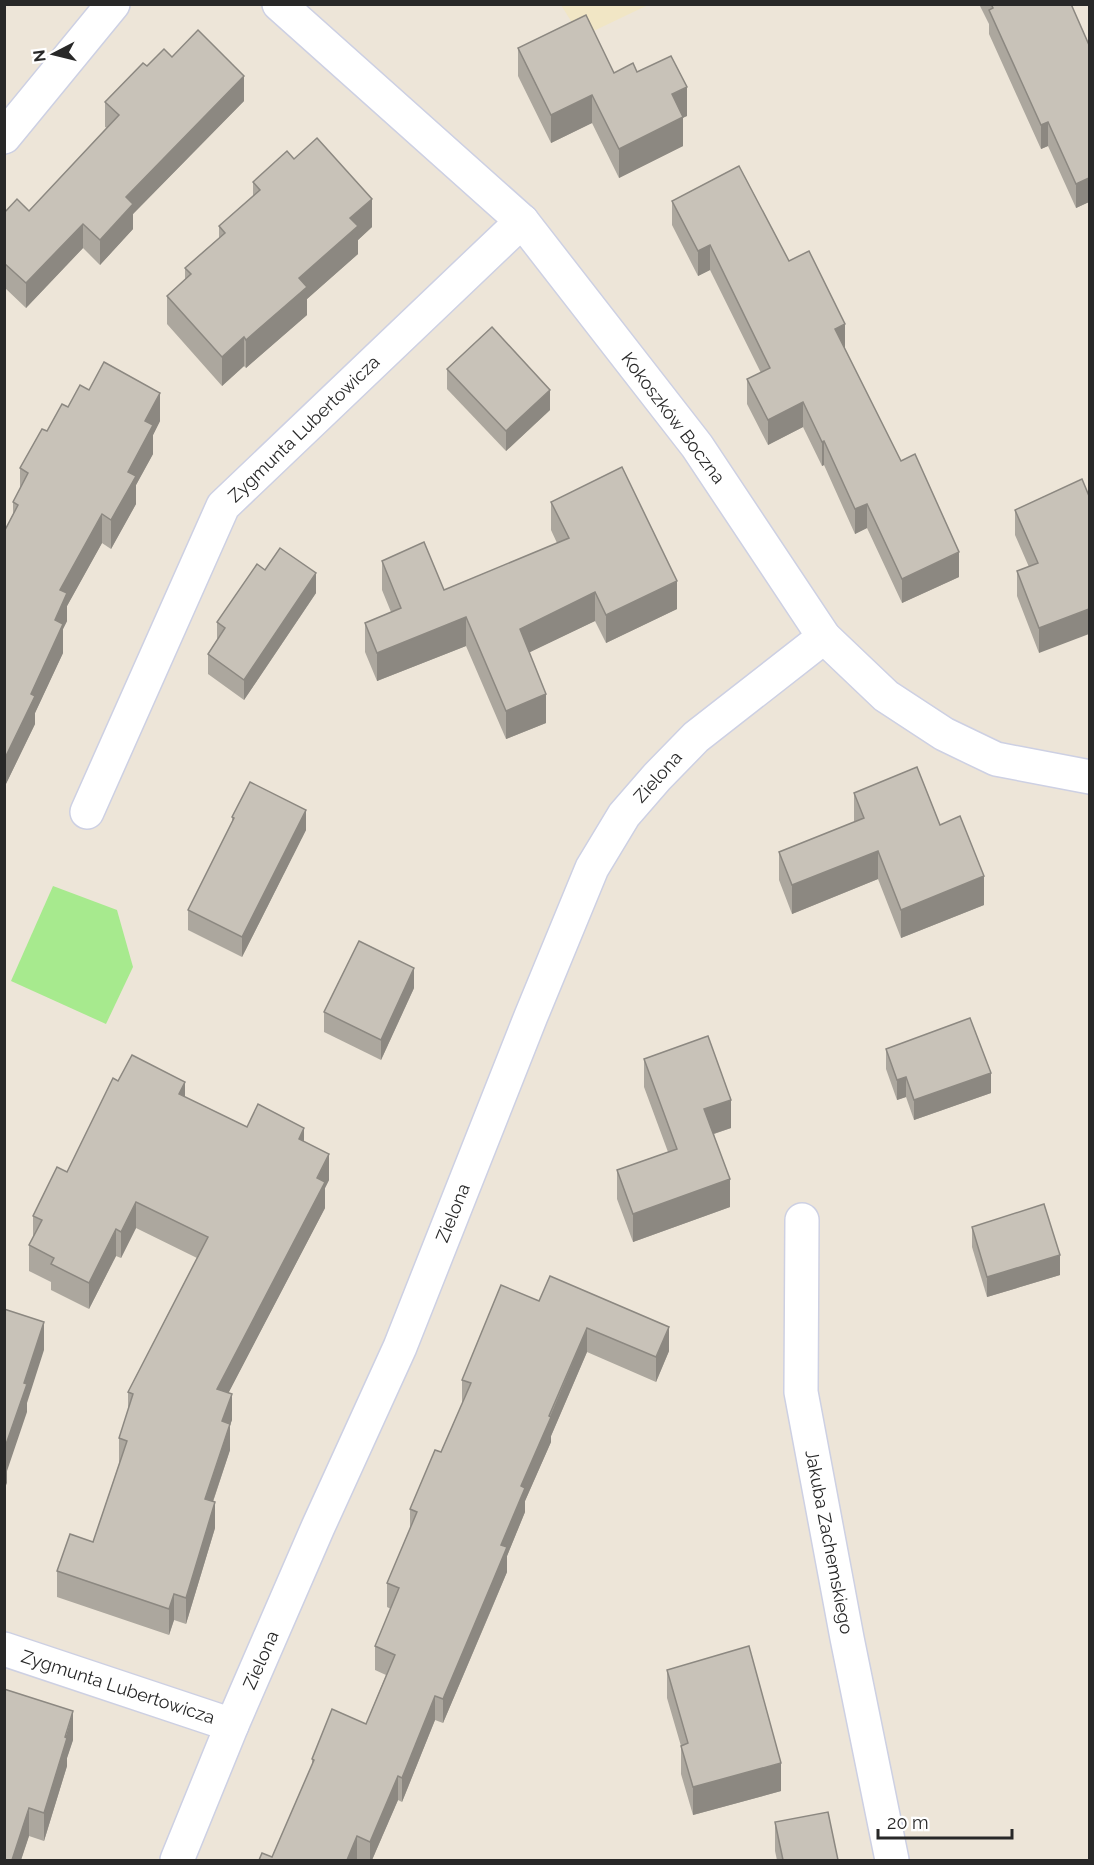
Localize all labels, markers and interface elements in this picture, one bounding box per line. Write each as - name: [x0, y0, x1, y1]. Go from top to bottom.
- north arrow: [24, 24, 84, 84]
- text: N: [29, 49, 50, 63]
- street label: Kokoszków Boczna: [617, 348, 730, 487]
- street label: Zygmunta Lubertowicza: [224, 351, 384, 506]
- street label: Zielona: [629, 747, 686, 807]
- street label: Zielona: [431, 1180, 474, 1245]
- street label: Jakuba Zachemskiego: [801, 1448, 858, 1636]
- street label: Zielona: [238, 1627, 283, 1692]
- street label: Zygmunta Lubertowicza: [19, 1645, 218, 1728]
- scale bar: [878, 1802, 1012, 1840]
- text: 20 m: [887, 1812, 929, 1833]

